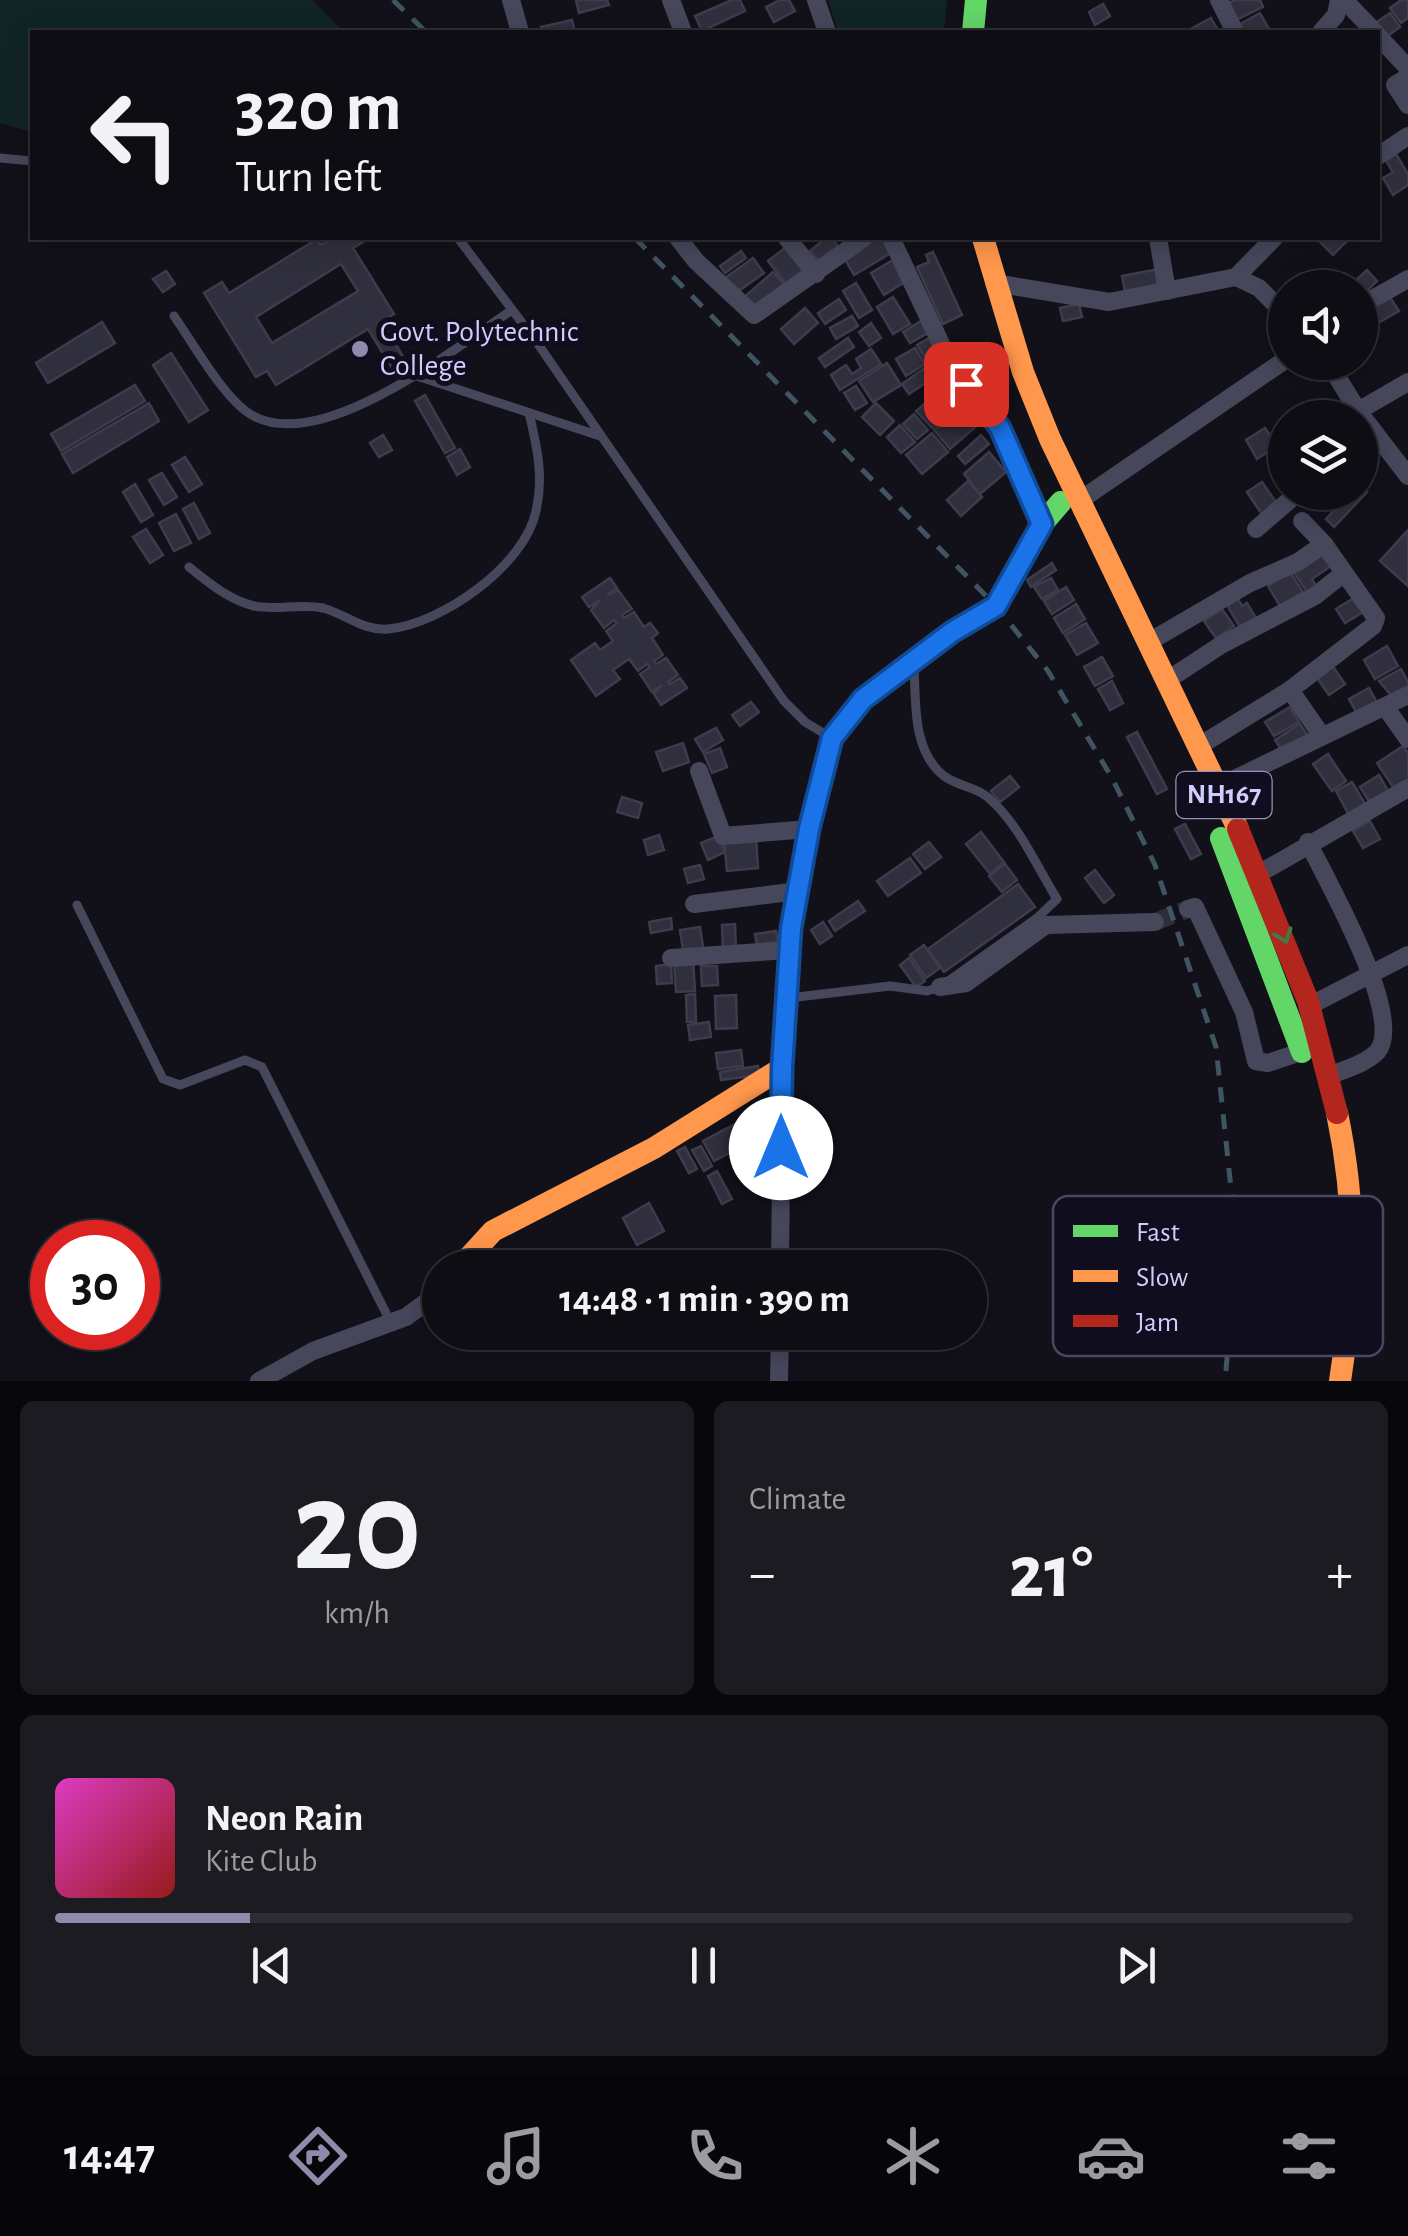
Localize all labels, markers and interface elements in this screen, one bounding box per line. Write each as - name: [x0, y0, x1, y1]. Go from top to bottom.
- icon: left: [70, 70, 200, 200]
- text: 320 m: [235, 73, 402, 143]
- text: Turn left: [235, 155, 382, 200]
- map controls: [1268, 270, 1378, 510]
- button: sound: [1268, 270, 1378, 380]
- place label: Govt. Polytechnic College: [380, 317, 579, 381]
- marker: Govt. Polytechnic College: [349, 338, 371, 360]
- pin: [924, 342, 1009, 427]
- icon: arrive: [939, 357, 994, 412]
- button: layers: [1268, 400, 1378, 510]
- road number: NH167: [1176, 772, 1272, 818]
- one-way arrow: [1272, 927, 1293, 944]
- position arrow: [729, 1096, 833, 1200]
- legend: [1053, 1196, 1383, 1356]
- text: Fast: [1136, 1219, 1180, 1247]
- speed limit sign: 30: [30, 1220, 160, 1350]
- text: Slow: [1136, 1264, 1188, 1292]
- text: 14:48 · 1 min · 390 m: [559, 1281, 850, 1319]
- text: Jam: [1136, 1309, 1179, 1337]
- text: 20: [293, 1464, 421, 1594]
- text: Climate: [749, 1483, 846, 1515]
- text: 21°: [1009, 1536, 1093, 1611]
- text: −: [749, 1547, 775, 1602]
- text: +: [1327, 1547, 1353, 1602]
- text: km/h: [324, 1597, 390, 1629]
- text: Neon Rain: [205, 1800, 363, 1838]
- text: Kite Club: [205, 1845, 317, 1877]
- icon: previous: [244, 1938, 299, 1993]
- icon: pause: [676, 1938, 731, 1993]
- icon: next: [1109, 1938, 1164, 1993]
- icon: directions: [283, 2121, 353, 2191]
- icon: music: [481, 2121, 551, 2191]
- icon: phone: [680, 2121, 750, 2191]
- icon: climate: [878, 2121, 948, 2191]
- icon: car: [1076, 2121, 1146, 2191]
- icon: filters: [1274, 2121, 1344, 2191]
- text: 14:47: [64, 2133, 155, 2178]

